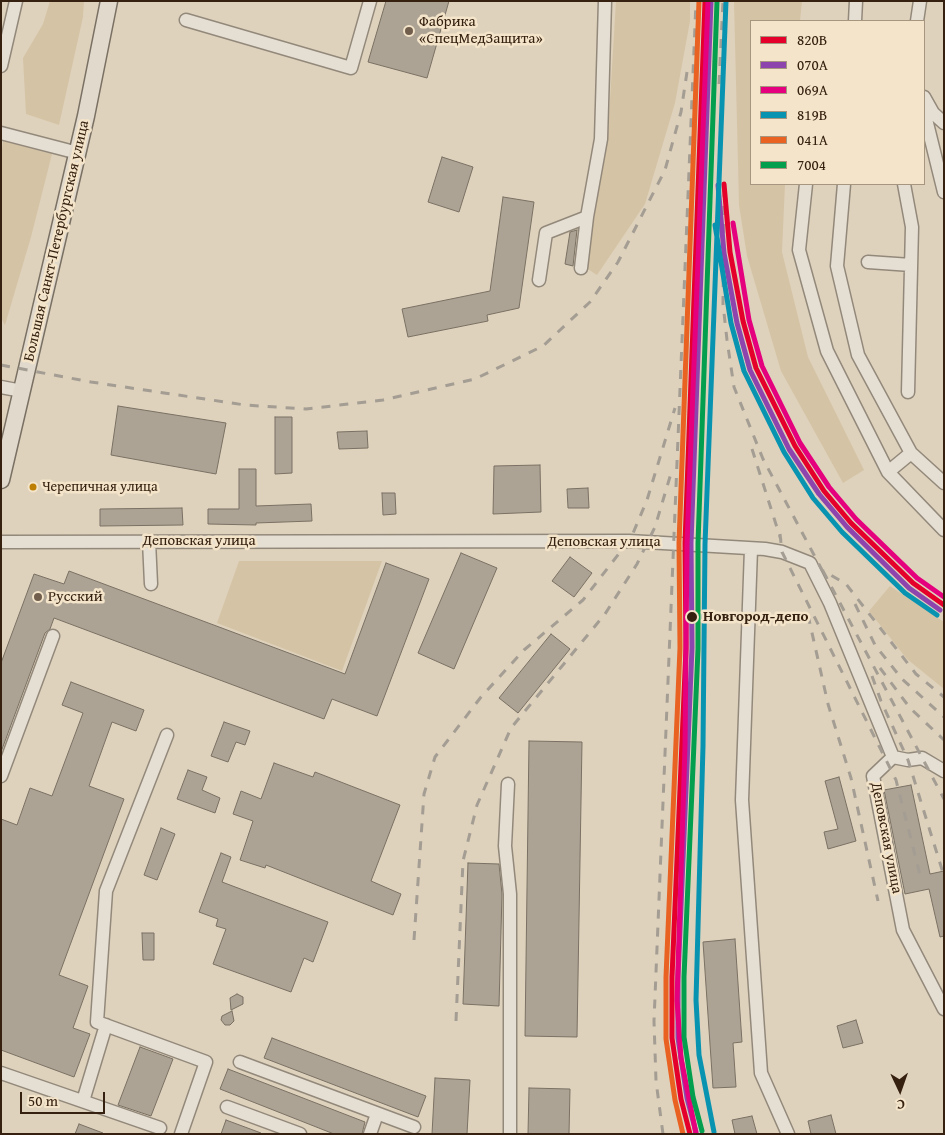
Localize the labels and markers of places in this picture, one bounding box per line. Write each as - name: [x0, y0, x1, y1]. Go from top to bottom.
- place label: Фабрика «СпецМедЗащита»: [419, 13, 543, 48]
- marker: Фабрика «СпецМедЗащита»: [403, 25, 415, 37]
- place label: Черепичная улица: [42, 479, 158, 495]
- marker: Черепичная улица: [28, 482, 38, 492]
- place label: Русский: [48, 588, 103, 606]
- marker: Русский: [32, 591, 44, 603]
- place label: Новгород-депо: [703, 608, 809, 626]
- marker: Новгород-депо: [685, 610, 699, 624]

